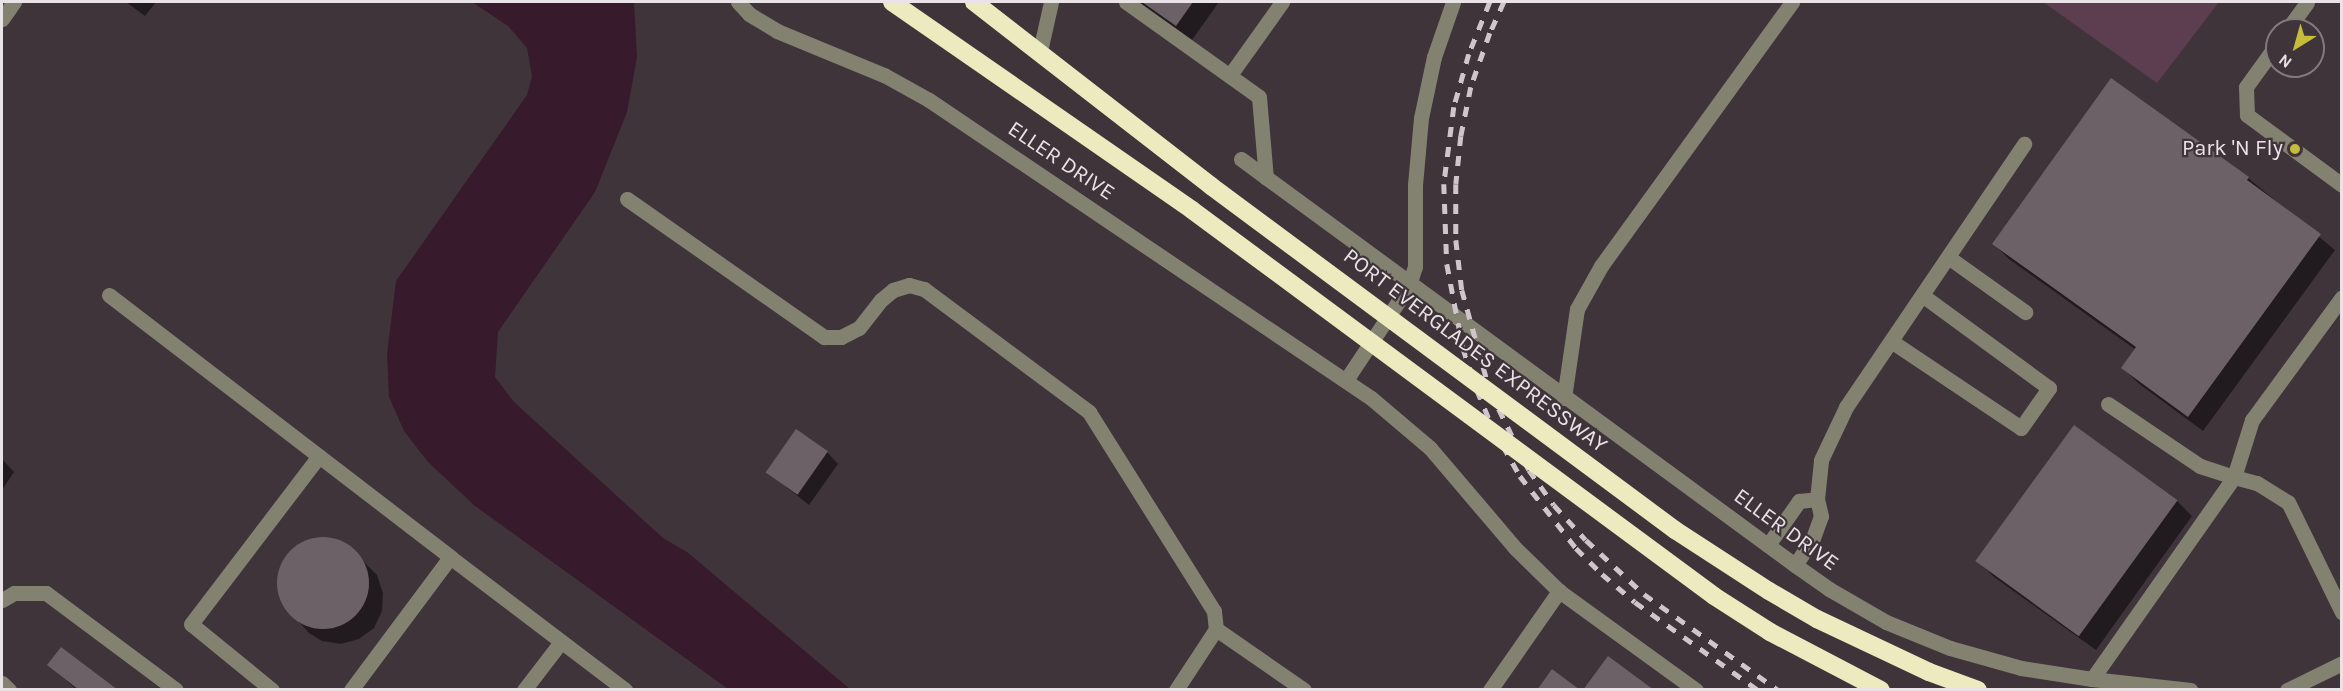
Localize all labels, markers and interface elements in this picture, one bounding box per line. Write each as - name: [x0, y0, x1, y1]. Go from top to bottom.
- north arrow: [2265, 18, 2325, 78]
- text: N: [2275, 50, 2295, 72]
- street label: ELLER DRIVE: [1003, 116, 1119, 206]
- place label: Park 'N Fly: [2182, 136, 2283, 162]
- marker: Park 'N Fly: [2288, 142, 2302, 156]
- street label: PORT EVERGLADES EXPRESSWAY: [1338, 243, 1612, 459]
- street label: ELLER DRIVE: [1729, 483, 1843, 577]

